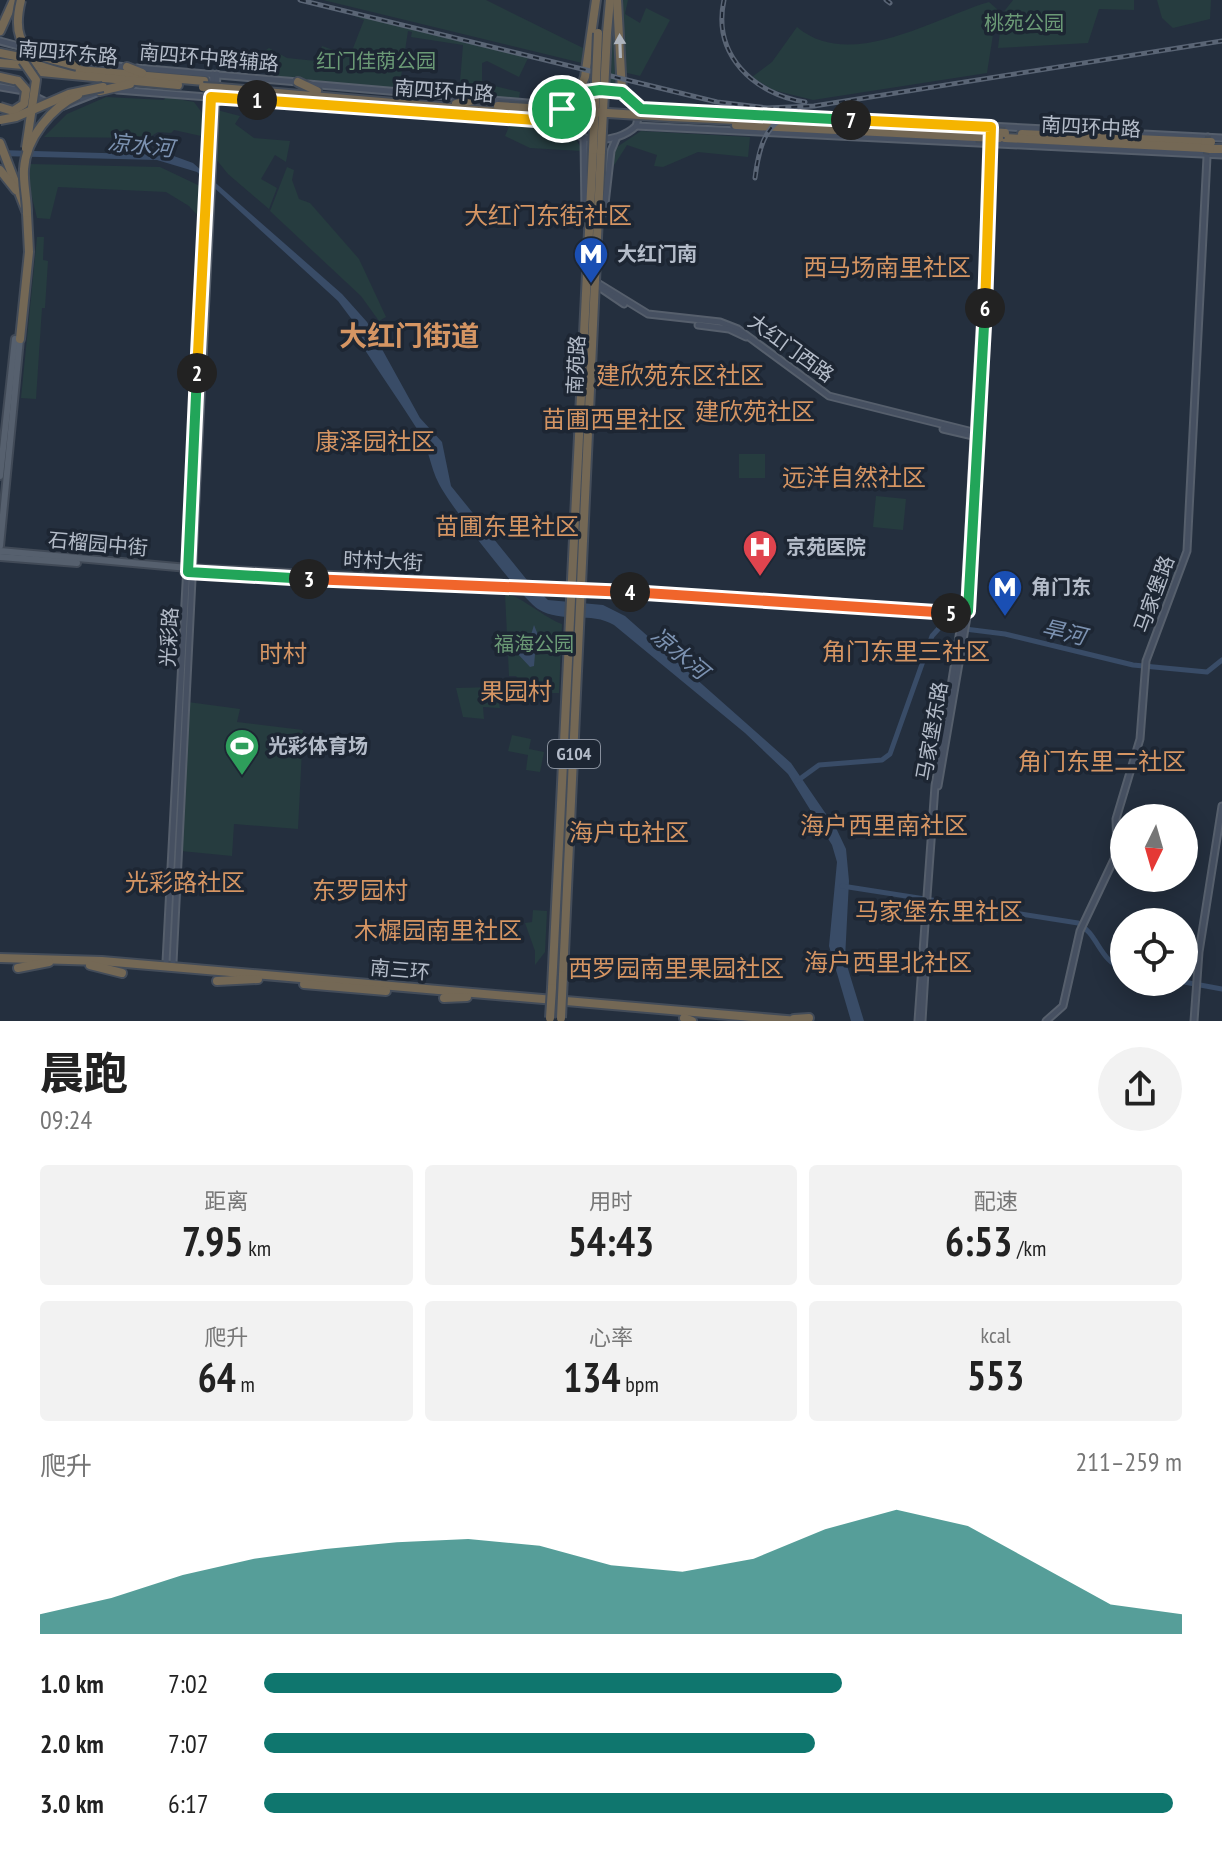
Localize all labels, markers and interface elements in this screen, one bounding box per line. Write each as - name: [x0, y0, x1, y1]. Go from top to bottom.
- park label: 桃苑公园: [984, 10, 1064, 36]
- one-way arrow: [613, 33, 626, 58]
- street label: 南四环东路: [17, 36, 119, 70]
- street label: 南四环中路辅路: [138, 39, 280, 77]
- park label: 红门佳荫公园: [316, 48, 436, 74]
- street label: 南四环中路: [393, 75, 495, 107]
- pin: [528, 75, 596, 143]
- pin: 1: [237, 80, 277, 120]
- text: 1: [252, 86, 262, 114]
- icon: arrive: [540, 87, 584, 131]
- pin: 7: [831, 100, 871, 140]
- text: 7: [846, 106, 856, 134]
- street label: 南四环中路: [1040, 111, 1142, 143]
- water label: 凉水河: [107, 128, 179, 163]
- district label: 大红门东街社区: [464, 200, 632, 231]
- metro station icon: 大红门南: [572, 235, 610, 285]
- place label: 大红门南: [617, 241, 697, 267]
- district label: 西马场南里社区: [803, 252, 971, 283]
- pin: 6: [965, 288, 1005, 328]
- text: 6: [980, 294, 990, 322]
- street label: 大红门西路: [743, 308, 839, 388]
- district label: 大红门街道: [339, 317, 479, 354]
- street label: 南苑路: [561, 334, 591, 396]
- pin: 2: [177, 353, 217, 393]
- text: 2: [192, 359, 202, 387]
- district label: 建欣苑东区社区: [596, 360, 764, 391]
- district label: 建欣苑社区: [695, 396, 815, 427]
- district label: 苗圃西里社区: [542, 404, 686, 435]
- district label: 康泽园社区: [315, 426, 435, 457]
- district label: 远洋自然社区: [782, 462, 926, 493]
- district label: 苗圃东里社区: [435, 511, 579, 542]
- street label: 石榴园中街: [47, 527, 149, 561]
- hospital icon: 京苑医院: [741, 528, 779, 578]
- place label: 京苑医院: [786, 534, 866, 560]
- street label: 时村大街: [342, 546, 424, 576]
- street label: 马家堡路: [1128, 552, 1180, 636]
- pin: 3: [289, 559, 329, 599]
- text: 3: [304, 565, 314, 593]
- metro station icon: 角门东: [986, 568, 1024, 618]
- pin: 4: [610, 572, 650, 612]
- place label: 角门东: [1031, 574, 1091, 600]
- text: 4: [625, 578, 635, 606]
- pin: 5: [931, 593, 971, 633]
- text: 5: [946, 599, 956, 627]
- street label: 光彩路: [154, 606, 184, 668]
- water label: 旱河: [1039, 613, 1092, 651]
- water label: 凉水河: [646, 621, 717, 688]
- park label: 福海公园: [494, 631, 574, 657]
- district label: 角门东里三社区: [822, 636, 990, 667]
- district label: 时村: [259, 638, 307, 669]
- district label: 果园村: [480, 676, 552, 707]
- street label: 马家堡东路: [911, 680, 953, 782]
- sports icon: 光彩体育场: [223, 727, 261, 777]
- place label: 光彩体育场: [268, 733, 368, 759]
- road number: G104: [548, 740, 600, 768]
- district label: 角门东里二社区: [1018, 746, 1186, 777]
- north arrow: [1110, 804, 1198, 892]
- map controls: [1110, 804, 1198, 996]
- district label: 海户西里南社区: [800, 810, 968, 841]
- district label: 海户屯社区: [569, 817, 689, 848]
- district label: 光彩路社区: [125, 867, 245, 898]
- district label: 东罗园村: [312, 875, 408, 906]
- district label: 马家堡东里社区: [855, 896, 1023, 927]
- button: locate: [1110, 908, 1198, 996]
- district label: 木樨园南里社区: [354, 915, 522, 946]
- district label: 海户西里北社区: [804, 947, 972, 978]
- district label: 西罗园南里果园社区: [568, 953, 784, 984]
- street label: 南三环: [369, 954, 431, 986]
- text: 晨跑: [40, 1044, 128, 1101]
- button: share: [1098, 1047, 1182, 1131]
- text: 09:24: [40, 1103, 92, 1136]
- text: 距离: [204, 1187, 248, 1215]
- text: 用时: [589, 1187, 633, 1215]
- text: 配速: [974, 1187, 1018, 1215]
- text: 7.95: [182, 1215, 243, 1267]
- text: 54:43: [568, 1215, 654, 1267]
- text: 6:53: [945, 1215, 1012, 1267]
- text: km: [243, 1234, 271, 1262]
- text: /km: [1012, 1234, 1046, 1262]
- text: kcal: [981, 1321, 1011, 1349]
- text: 爬升: [204, 1323, 248, 1351]
- text: 心率: [589, 1323, 633, 1351]
- text: 553: [967, 1349, 1024, 1401]
- text: 64: [198, 1351, 236, 1403]
- text: 134: [563, 1351, 621, 1403]
- text: m: [236, 1370, 255, 1398]
- text: bpm: [621, 1370, 659, 1398]
- text: 211–259 m: [1076, 1445, 1182, 1478]
- text: 爬升: [40, 1449, 92, 1482]
- text: 1.0 km: [40, 1667, 104, 1700]
- text: 7:02: [168, 1667, 208, 1700]
- text: 2.0 km: [40, 1727, 104, 1760]
- text: 7:07: [168, 1727, 208, 1760]
- text: 3.0 km: [40, 1787, 104, 1820]
- text: 6:17: [168, 1787, 208, 1820]

